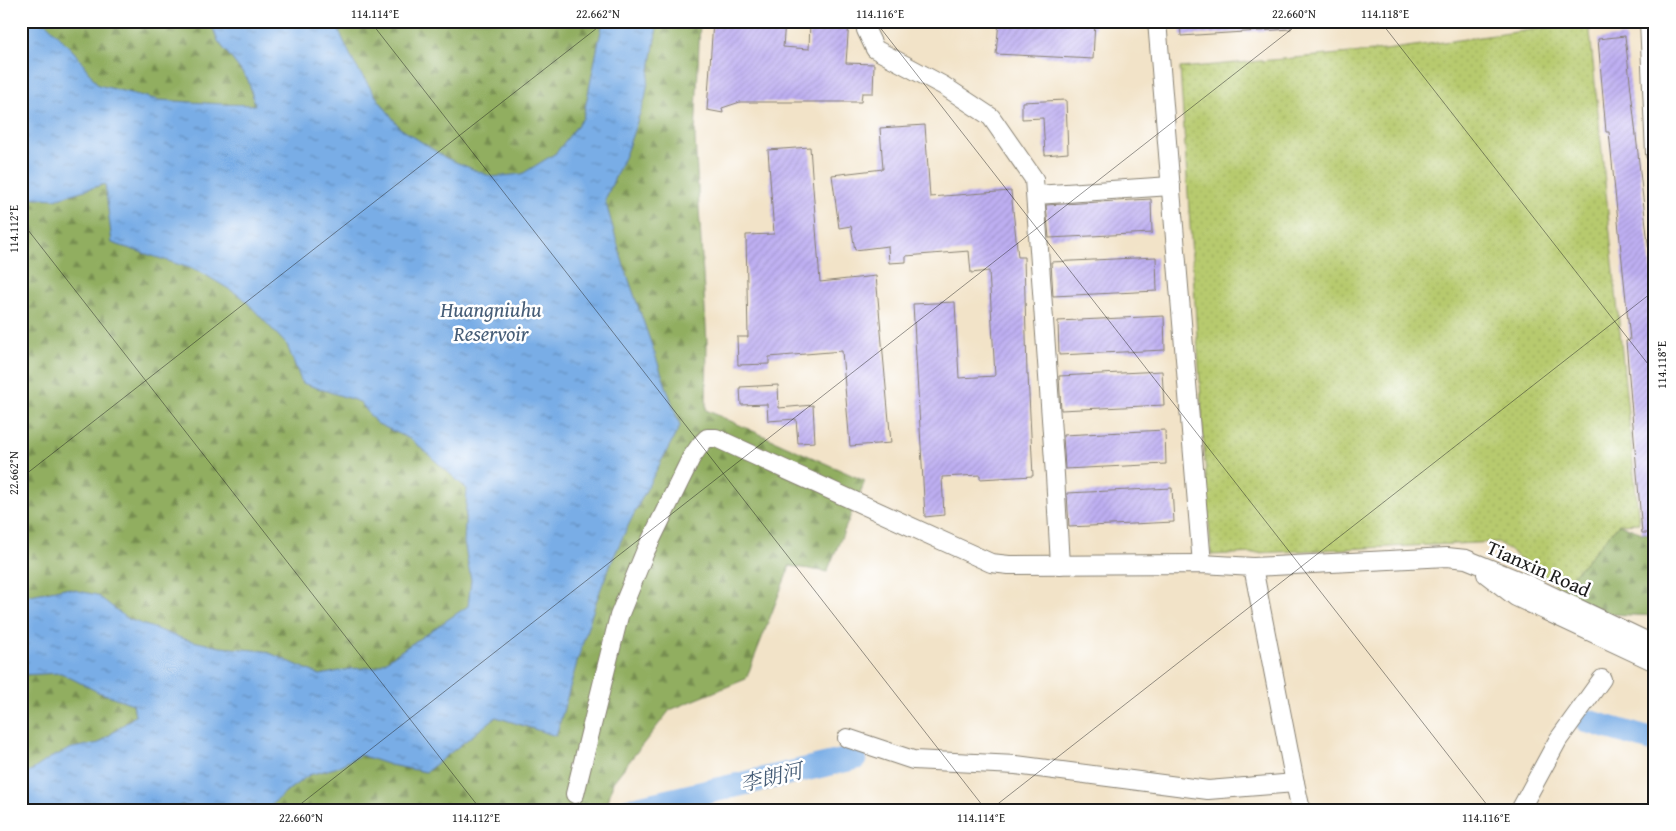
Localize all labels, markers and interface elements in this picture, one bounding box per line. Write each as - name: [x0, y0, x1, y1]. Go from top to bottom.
- text: 114.114°E: [351, 5, 399, 22]
- text: 22.662°N: [576, 5, 620, 22]
- text: 114.116°E: [856, 5, 904, 22]
- text: 22.660°N: [1272, 5, 1316, 22]
- text: 114.118°E: [1361, 5, 1409, 22]
- text: 114.112°E: [5, 205, 22, 253]
- water label: Huangniuhu Reservoir: [439, 294, 542, 349]
- text: 114.118°E: [1653, 341, 1670, 389]
- text: 22.662°N: [5, 451, 22, 495]
- street label: Tianxin Road: [1482, 532, 1596, 604]
- water label: 李朗河: [737, 754, 809, 799]
- text: 22.660°N: [279, 809, 323, 826]
- text: 114.112°E: [452, 809, 500, 826]
- text: 114.114°E: [957, 809, 1005, 826]
- text: 114.116°E: [1462, 809, 1510, 826]

